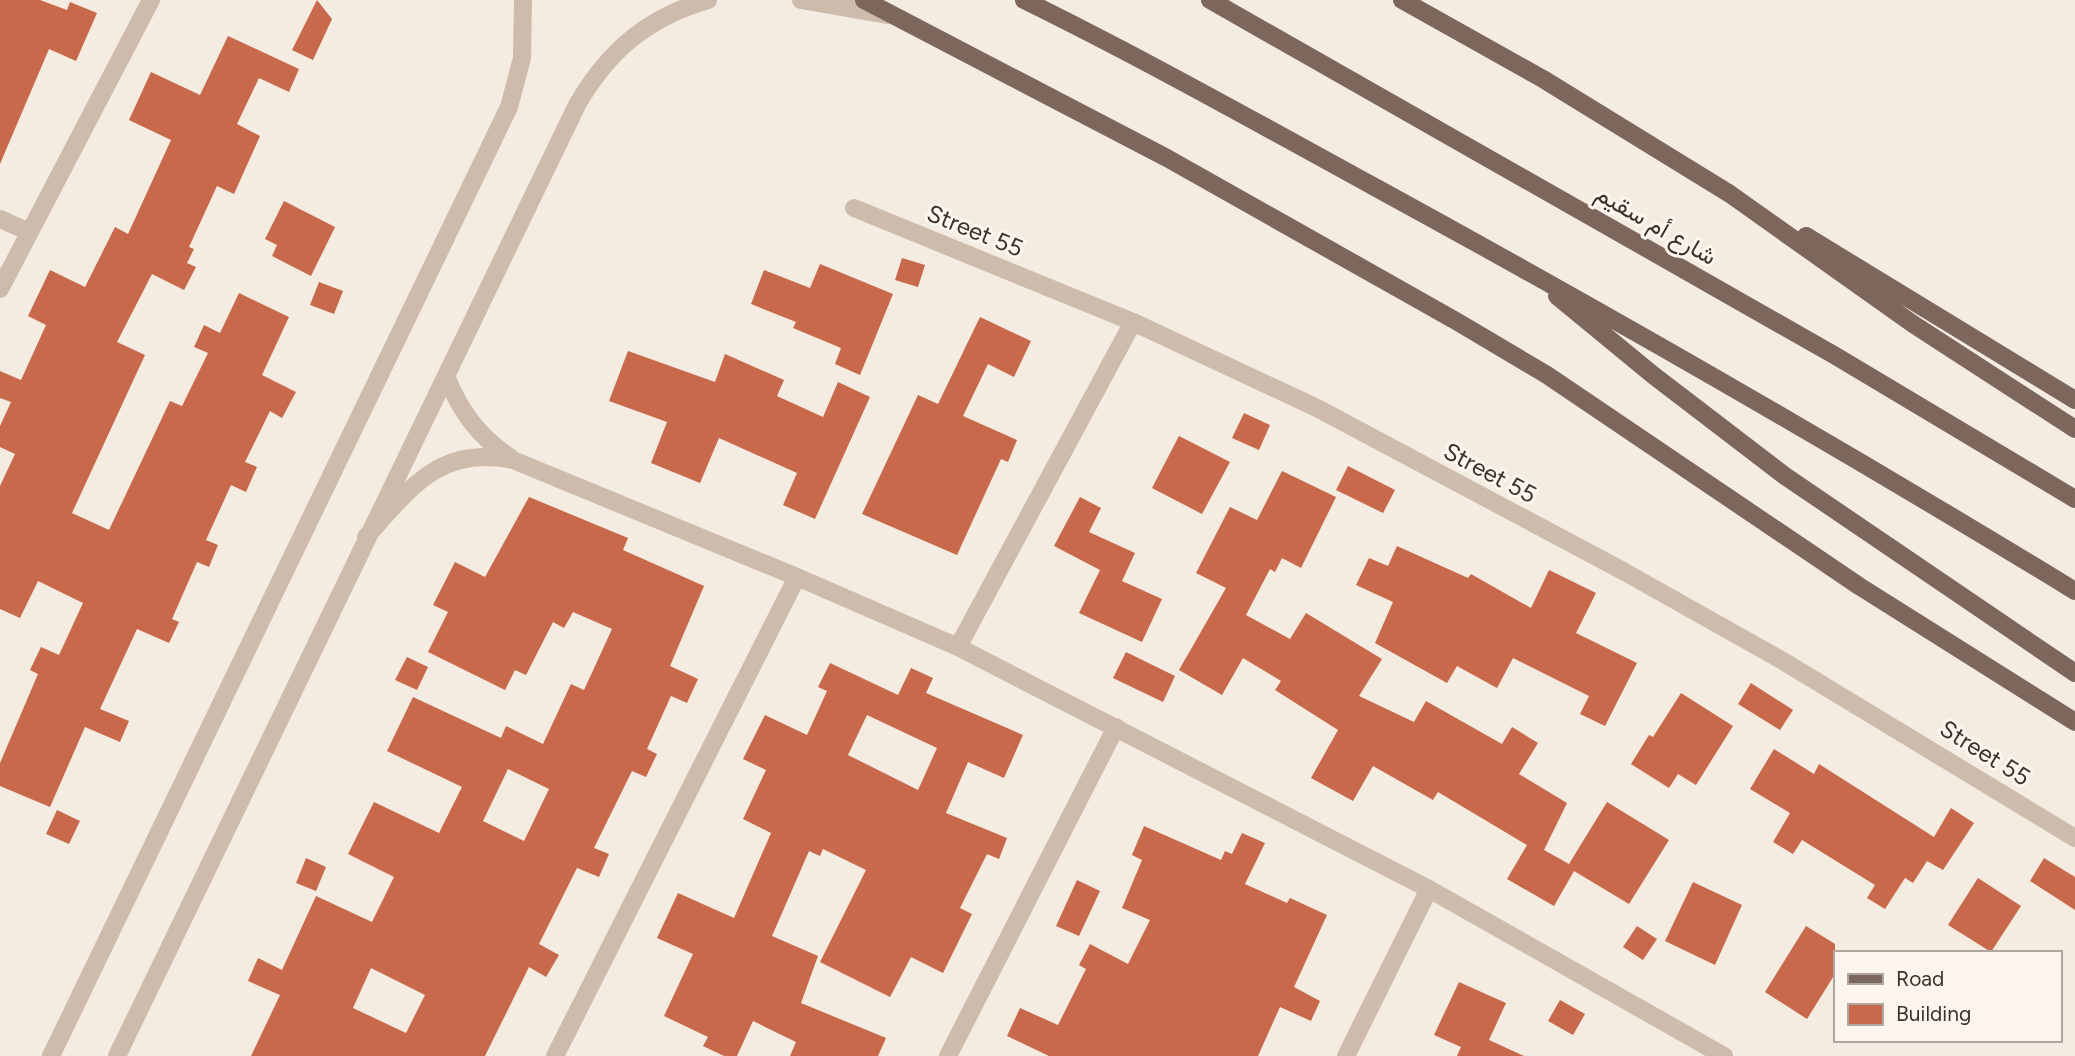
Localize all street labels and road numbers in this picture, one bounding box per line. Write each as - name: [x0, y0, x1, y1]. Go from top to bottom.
- street label: شارع أم سقيم: [1590, 178, 1722, 273]
- street label: Street 55: [923, 198, 1027, 263]
- street label: Street 55: [1439, 436, 1542, 509]
- street label: Street 55: [1935, 714, 2036, 792]

